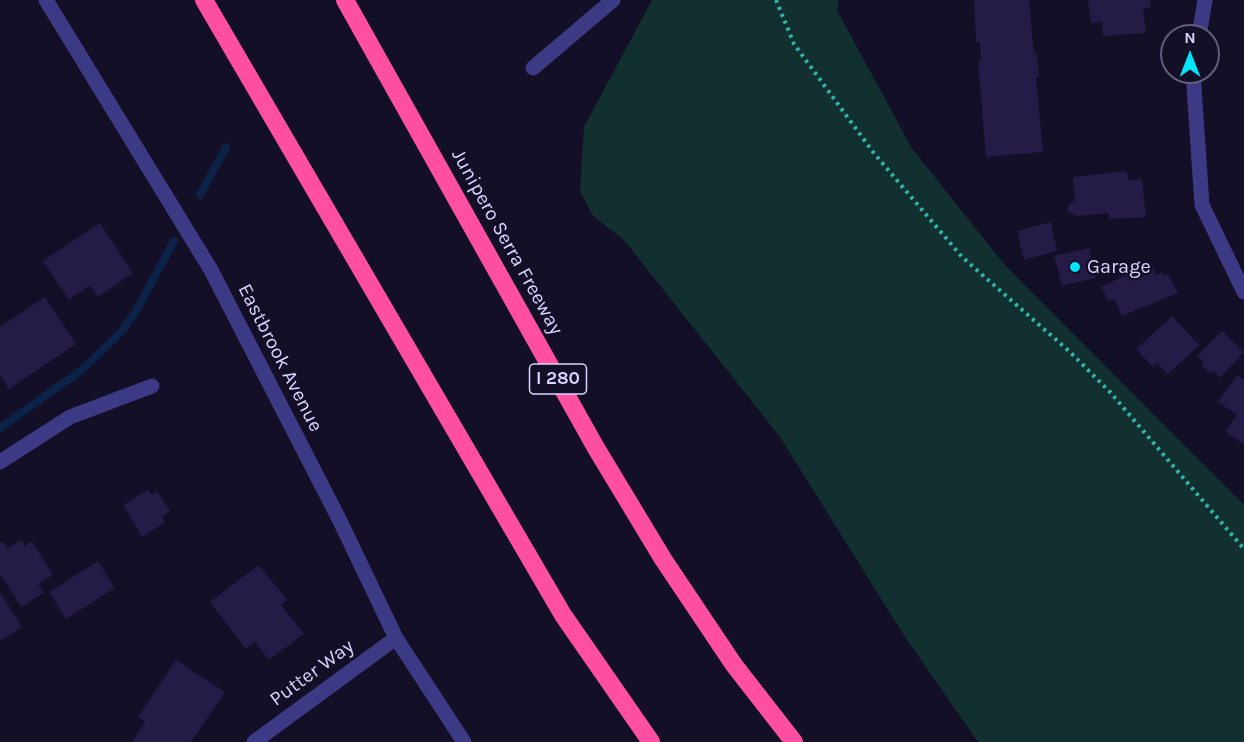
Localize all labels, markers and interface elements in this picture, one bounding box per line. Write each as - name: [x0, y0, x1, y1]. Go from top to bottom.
- north arrow: [1160, 24, 1220, 84]
- text: N: [1184, 28, 1196, 47]
- street label: Junipero Serra Freeway: [446, 145, 568, 339]
- place label: Garage: [1087, 255, 1151, 279]
- marker: Garage: [1068, 260, 1082, 274]
- street label: Eastbrook Avenue: [232, 280, 328, 436]
- road number: I 280: [530, 364, 586, 394]
- street label: Putter Way: [265, 634, 359, 712]

